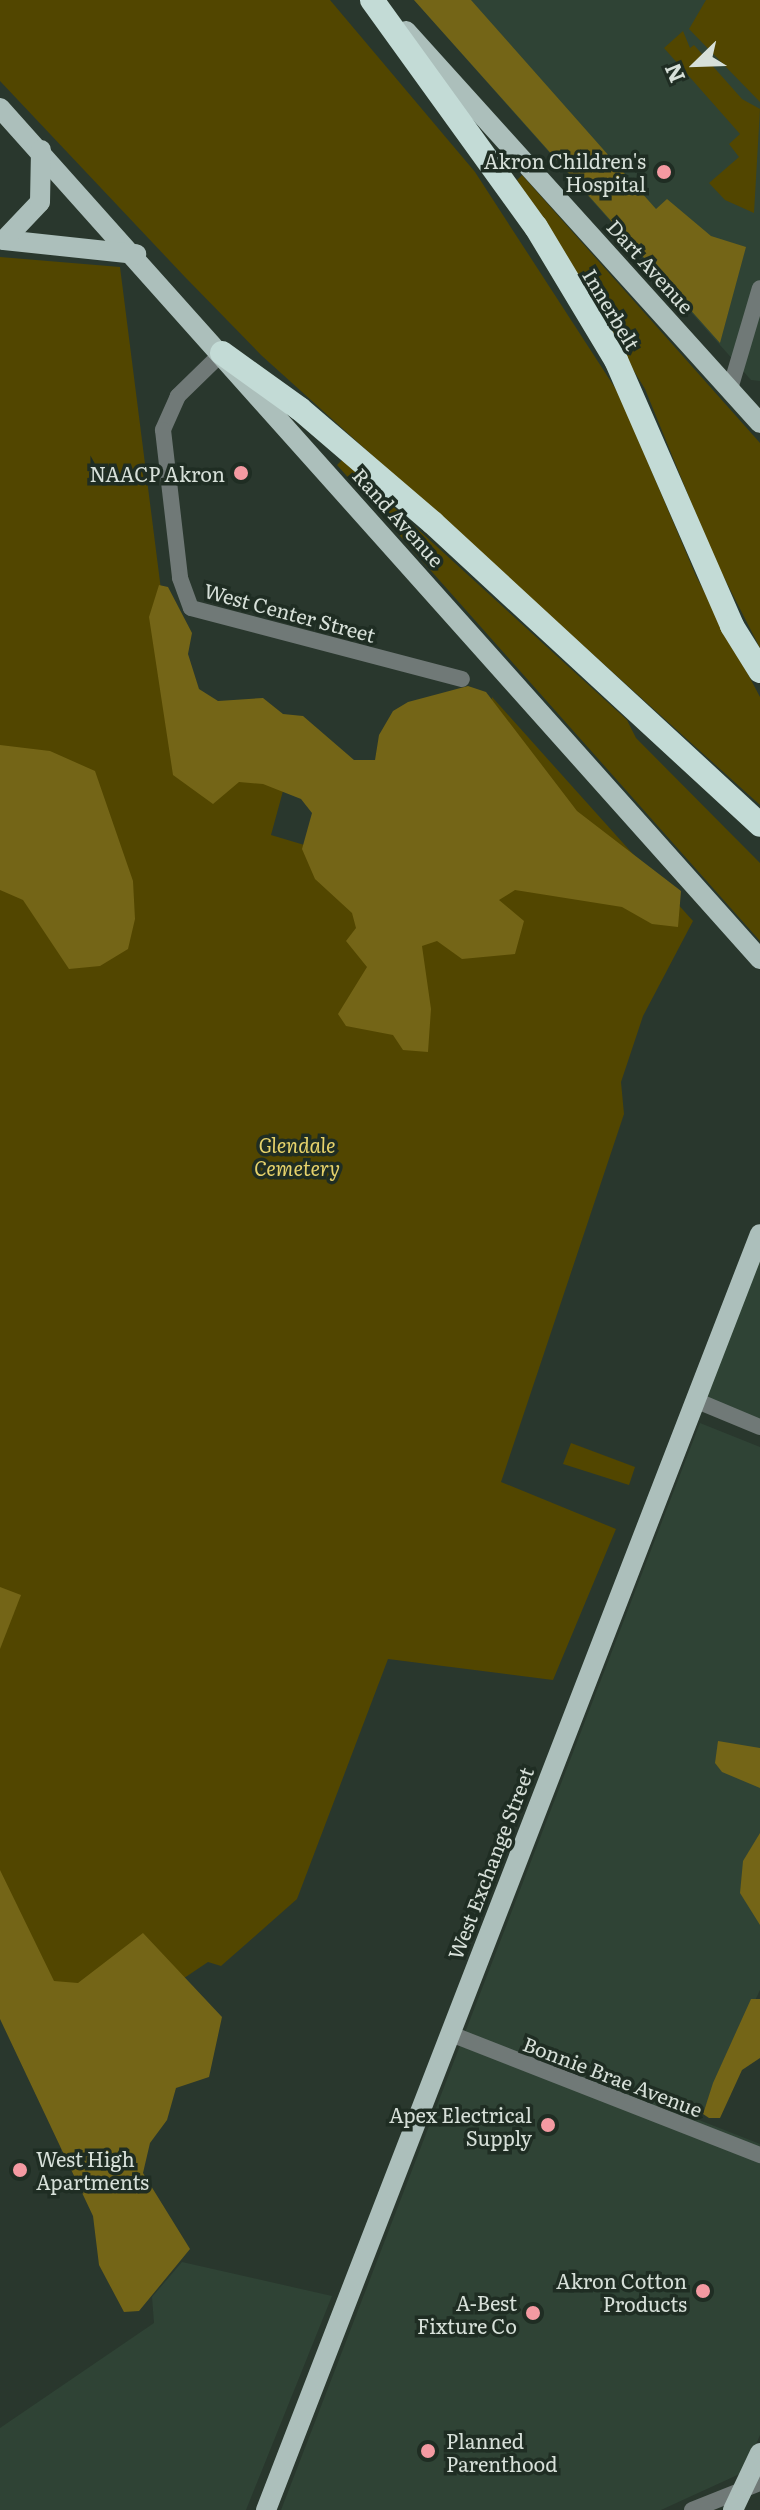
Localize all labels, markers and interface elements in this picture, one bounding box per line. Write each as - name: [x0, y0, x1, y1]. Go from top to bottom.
- north arrow: [656, 24, 736, 104]
- text: N: [655, 59, 692, 89]
- place label: Akron Children's Hospital: [484, 148, 646, 195]
- marker: Akron Children's Hospital: [653, 161, 675, 183]
- street label: Dart Avenue: [603, 214, 699, 318]
- street label: Innerbelt: [578, 264, 646, 354]
- place label: NAACP Akron: [89, 461, 225, 485]
- street label: Rand Avenue: [348, 463, 450, 571]
- marker: NAACP Akron: [232, 464, 250, 482]
- street label: West Center Street: [202, 578, 378, 646]
- park label: Glendale Cemetery: [254, 1133, 340, 1180]
- street label: West Exchange Street: [442, 1763, 538, 1963]
- street label: Bonnie Brae Avenue: [520, 2031, 706, 2121]
- place label: Apex Electrical Supply: [389, 2102, 532, 2149]
- marker: Apex Electrical Supply: [539, 2116, 557, 2134]
- place label: West High Apartments: [36, 2146, 149, 2193]
- marker: West High Apartments: [11, 2161, 29, 2179]
- place label: Akron Cotton Products: [556, 2268, 687, 2315]
- marker: Akron Cotton Products: [694, 2282, 712, 2300]
- place label: A-Best Fixture Co: [417, 2290, 517, 2337]
- marker: A-Best Fixture Co: [524, 2304, 542, 2322]
- place label: Planned Parenthood: [446, 2428, 558, 2475]
- marker: Planned Parenthood: [417, 2440, 439, 2462]

